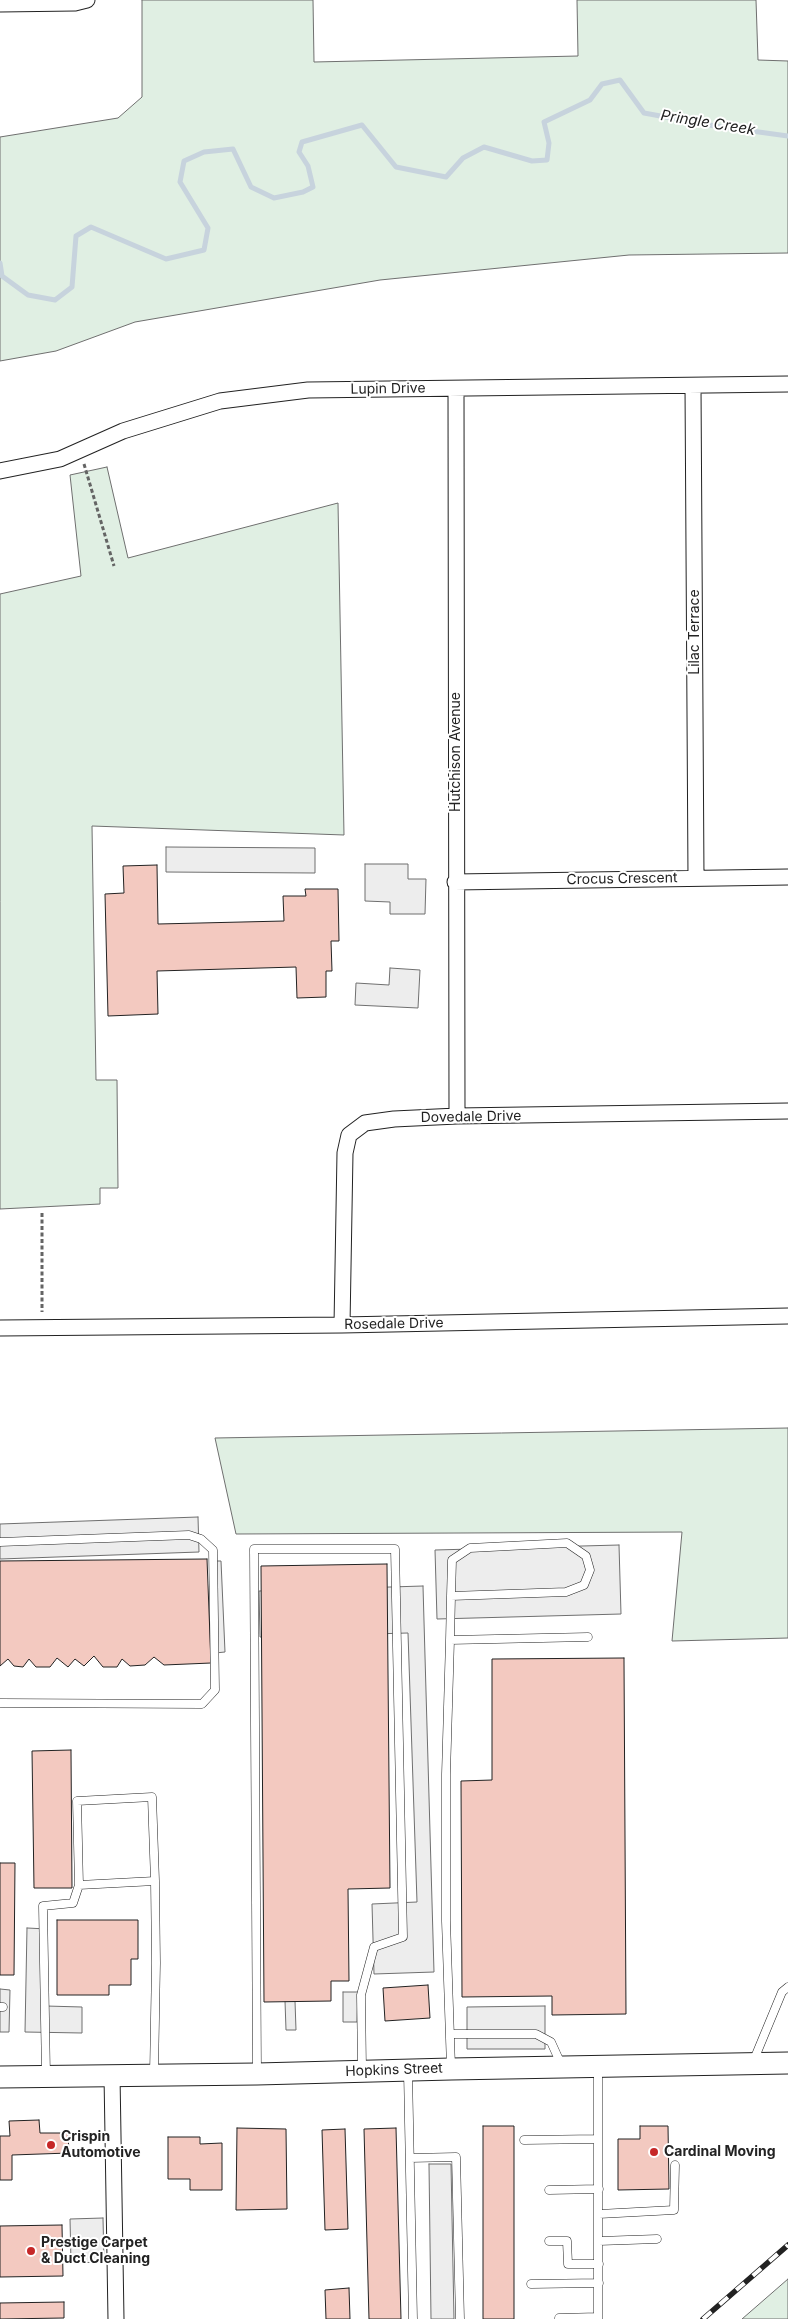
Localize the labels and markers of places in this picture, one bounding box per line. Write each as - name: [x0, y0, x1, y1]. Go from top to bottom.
- place label: Crispin Automotive: [61, 2129, 141, 2162]
- marker: Crispin Automotive: [45, 2139, 57, 2151]
- place label: Cardinal Moving: [664, 2144, 776, 2160]
- marker: Cardinal Moving: [648, 2146, 660, 2158]
- place label: Prestige Carpet & Duct Cleaning: [41, 2235, 150, 2268]
- marker: Prestige Carpet & Duct Cleaning: [25, 2245, 37, 2257]

